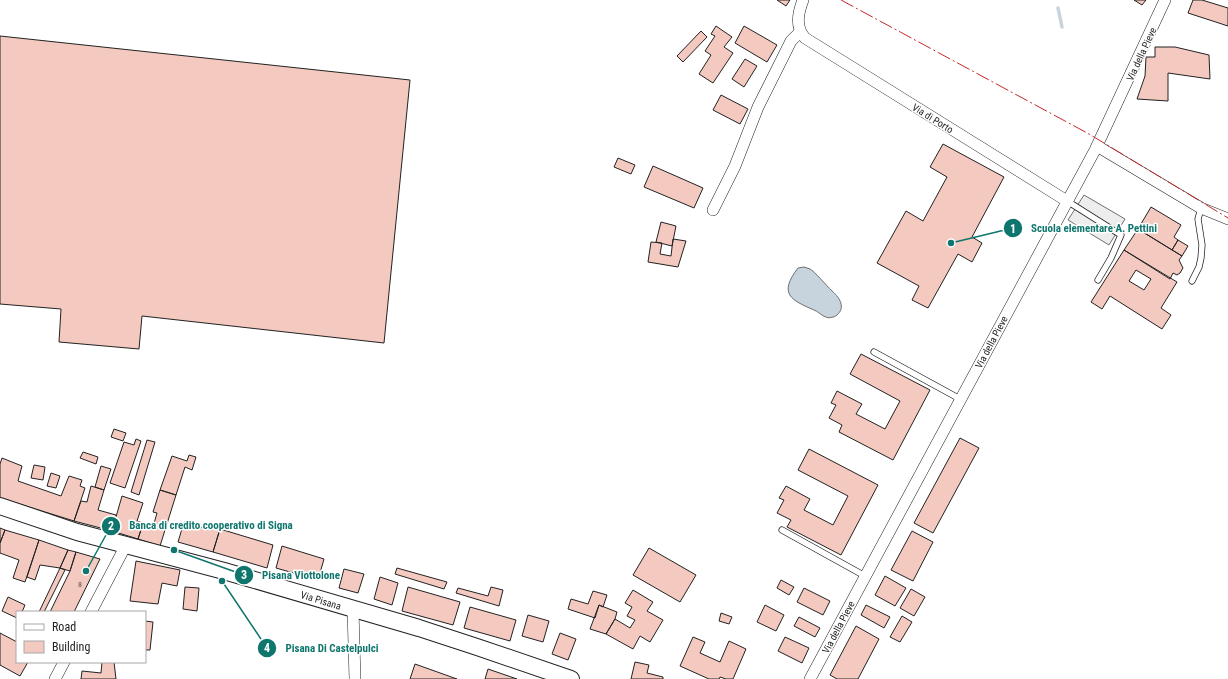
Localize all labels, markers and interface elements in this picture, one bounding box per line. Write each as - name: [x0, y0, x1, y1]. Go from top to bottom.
- street label: Via della Pieve: [1124, 25, 1159, 83]
- street label: Via di Porto: [910, 102, 955, 135]
- callout: Scuola elementare A. Pettini: [1003, 217, 1165, 240]
- text: 1: [1010, 222, 1016, 236]
- text: Scuola elementare A. Pettini: [1031, 222, 1157, 235]
- street label: Via della Pieve: [973, 314, 1010, 370]
- callout: Banca di credito cooperativo di Signa: [101, 514, 300, 537]
- text: 2: [108, 519, 114, 533]
- text: Banca di credito cooperativo di Signa: [129, 519, 293, 532]
- callout: Pisana Viottolone: [234, 564, 348, 587]
- text: 3: [241, 568, 247, 582]
- text: Pisana Viottolone: [262, 569, 340, 582]
- house number: 8: [78, 580, 82, 589]
- street label: Via Pisana: [299, 589, 343, 612]
- street label: Via della Pieve: [820, 599, 857, 655]
- legend: [16, 611, 146, 663]
- text: Road: [52, 620, 76, 634]
- callout: Pisana Di Castelpulci: [257, 637, 386, 660]
- text: Building: [52, 640, 90, 654]
- text: 4: [264, 641, 270, 655]
- text: Pisana Di Castelpulci: [285, 642, 379, 655]

